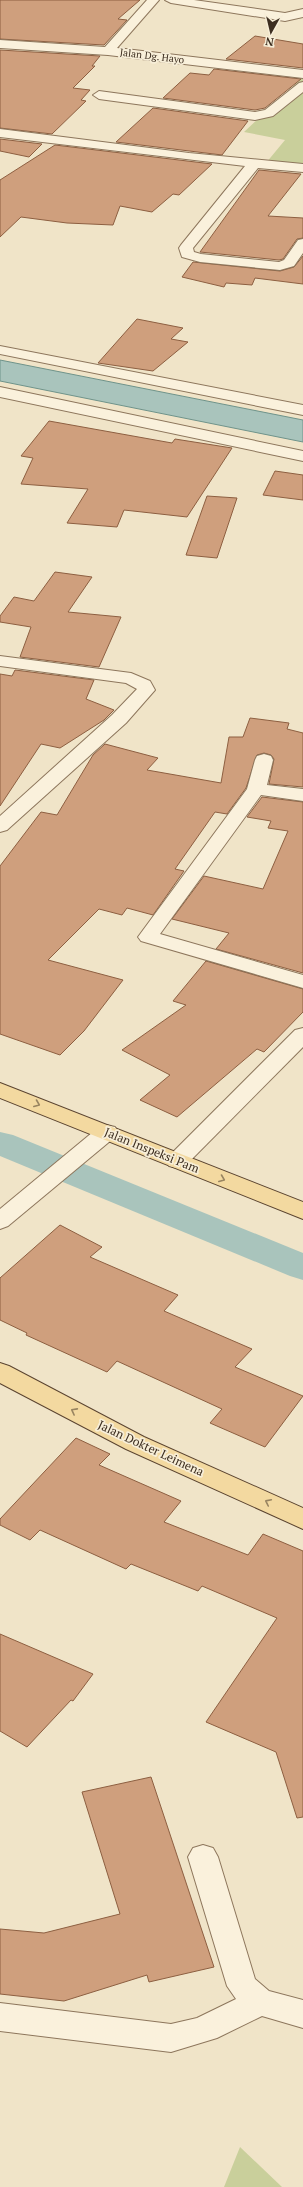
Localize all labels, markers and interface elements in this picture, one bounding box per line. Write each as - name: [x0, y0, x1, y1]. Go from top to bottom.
- north arrow: [251, 12, 291, 52]
- text: N: [264, 34, 275, 49]
- street label: Jalan Dg. Hayo: [119, 46, 185, 66]
- one-way arrow: [33, 1099, 40, 1107]
- street label: Jalan Inspeksi Pam: [102, 1124, 202, 1176]
- one-way arrow: [219, 1174, 226, 1182]
- one-way arrow: [71, 1408, 79, 1416]
- street label: Jalan Dokter Leimena: [96, 1417, 206, 1479]
- one-way arrow: [265, 1499, 272, 1507]

